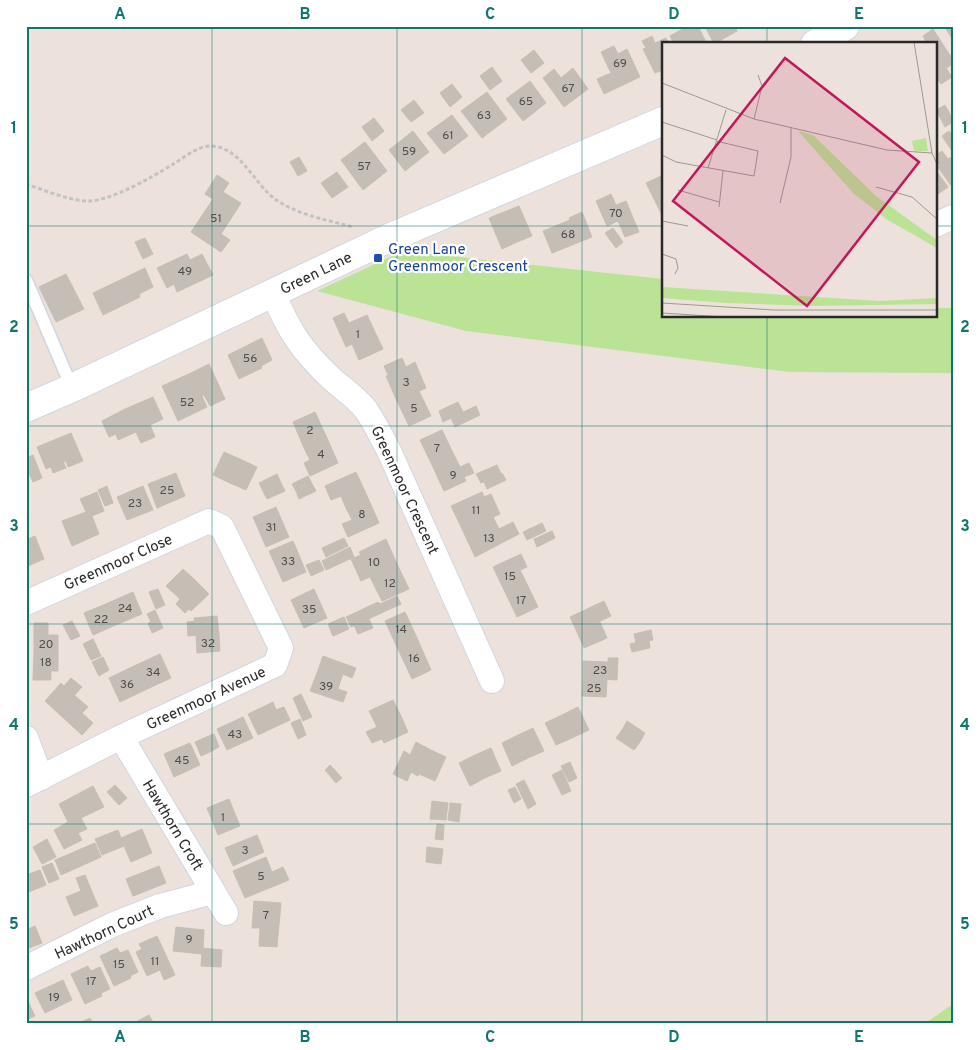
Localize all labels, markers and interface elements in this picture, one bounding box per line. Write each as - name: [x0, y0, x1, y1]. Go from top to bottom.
- text: A: [114, 5, 126, 25]
- text: B: [299, 5, 311, 25]
- text: C: [485, 5, 495, 25]
- text: D: [668, 5, 680, 25]
- text: E: [854, 5, 864, 25]
- inset map: [662, 42, 936, 318]
- house number: 69: [613, 56, 627, 72]
- house number: 67: [561, 81, 575, 97]
- house number: 65: [519, 94, 533, 110]
- house number: 63: [477, 108, 491, 124]
- text: 1: [11, 119, 17, 139]
- text: 1: [962, 119, 968, 139]
- house number: 61: [442, 128, 454, 144]
- house number: 59: [402, 144, 416, 160]
- house number: 57: [357, 159, 371, 175]
- house number: 70: [609, 206, 623, 222]
- house number: 51: [210, 211, 222, 227]
- house number: 68: [561, 227, 575, 243]
- place label: Green Lane Greenmoor Crescent: [388, 241, 528, 277]
- street label: Green Lane: [278, 249, 356, 300]
- marker: Green Lane Greenmoor Crescent: [372, 252, 384, 264]
- house number: 49: [178, 264, 192, 280]
- text: 2: [9, 318, 19, 338]
- text: 2: [960, 318, 970, 338]
- house number: 1: [356, 327, 360, 343]
- house number: 56: [243, 351, 257, 367]
- house number: 3: [402, 375, 410, 391]
- house number: 52: [180, 395, 194, 411]
- house number: 5: [410, 401, 418, 417]
- house number: 2: [306, 423, 314, 439]
- street label: Greenmoor Crescent: [365, 423, 442, 558]
- house number: 7: [434, 441, 440, 457]
- house number: 4: [317, 447, 325, 463]
- house number: 9: [449, 468, 457, 484]
- house number: 25: [160, 483, 174, 499]
- house number: 23: [128, 496, 142, 512]
- house number: 11: [472, 503, 480, 519]
- house number: 8: [358, 507, 366, 523]
- text: 3: [9, 517, 19, 537]
- text: 3: [960, 517, 970, 537]
- house number: 31: [265, 520, 277, 536]
- street label: Greenmoor Close: [61, 531, 176, 596]
- house number: 13: [483, 531, 495, 547]
- house number: 33: [281, 554, 295, 570]
- house number: 10: [368, 555, 380, 571]
- house number: 15: [504, 569, 516, 585]
- house number: 12: [384, 576, 396, 592]
- house number: 17: [516, 593, 526, 609]
- house number: 24: [118, 601, 132, 617]
- house number: 35: [302, 602, 316, 618]
- house number: 22: [94, 612, 108, 628]
- house number: 14: [395, 622, 407, 638]
- house number: 32: [201, 636, 215, 652]
- house number: 20: [38, 637, 54, 653]
- house number: 16: [408, 651, 420, 667]
- house number: 18: [40, 655, 52, 671]
- street label: Greenmoor Avenue: [144, 663, 269, 735]
- house number: 23: [593, 663, 607, 679]
- house number: 34: [146, 665, 160, 681]
- house number: 36: [120, 677, 134, 693]
- house number: 39: [319, 679, 333, 695]
- house number: 25: [587, 681, 601, 697]
- text: 4: [9, 716, 19, 736]
- text: 4: [960, 716, 970, 736]
- house number: 43: [228, 727, 242, 743]
- house number: 45: [175, 753, 189, 769]
- street label: Hawthorn Croft: [137, 777, 206, 875]
- house number: 1: [221, 810, 225, 826]
- house number: 3: [241, 843, 249, 859]
- house number: 5: [257, 869, 265, 885]
- street label: Hawthorn Court: [52, 902, 157, 965]
- house number: 7: [263, 908, 269, 924]
- text: 5: [9, 915, 19, 935]
- text: 5: [960, 915, 970, 935]
- house number: 9: [185, 932, 193, 948]
- house number: 11: [151, 954, 159, 970]
- house number: 15: [113, 957, 125, 973]
- house number: 17: [86, 974, 96, 990]
- house number: 19: [48, 990, 60, 1006]
- text: A: [114, 1028, 126, 1048]
- text: B: [299, 1028, 311, 1048]
- text: C: [485, 1028, 495, 1048]
- text: D: [668, 1028, 680, 1048]
- text: E: [854, 1028, 864, 1048]

